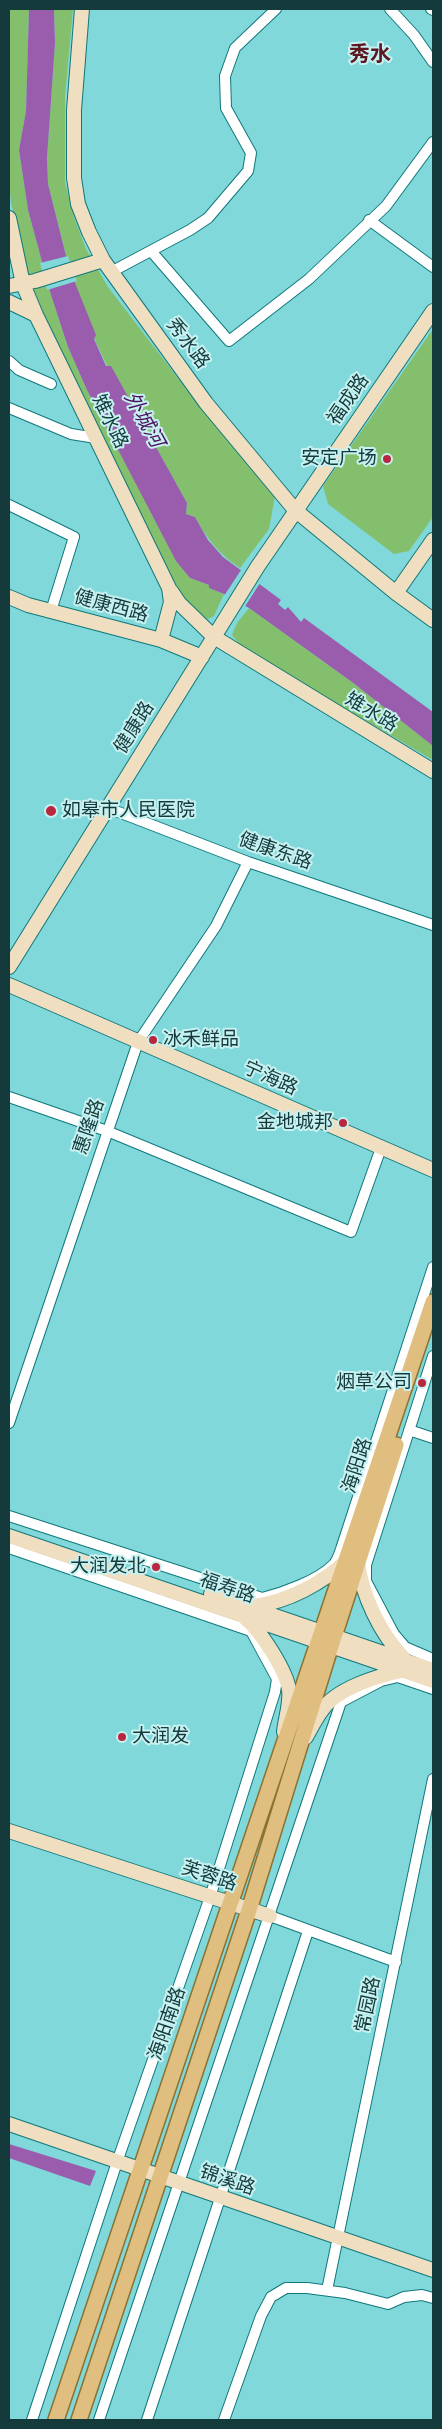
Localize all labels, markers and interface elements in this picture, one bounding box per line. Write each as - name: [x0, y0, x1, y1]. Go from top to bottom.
- district label: 秀水: [349, 43, 391, 69]
- street label: 秀水路: [161, 314, 213, 374]
- street label: 福成路: [323, 370, 375, 430]
- water label: 外城河: [118, 388, 168, 452]
- street label: 雉水路: [86, 391, 132, 453]
- place label: 安定广场: [301, 448, 377, 470]
- marker: 安定广场: [381, 453, 393, 465]
- street label: 健康西路: [71, 586, 151, 628]
- street label: 雉水路: [341, 689, 401, 737]
- street label: 健康路: [110, 698, 160, 758]
- place label: 如皋市人民医院: [62, 800, 195, 822]
- marker: 如皋市人民医院: [44, 804, 58, 818]
- street label: 健康东路: [235, 829, 315, 875]
- place label: 冰禾鲜品: [163, 1029, 239, 1051]
- marker: 冰禾鲜品: [147, 1034, 159, 1046]
- street label: 宁海路: [239, 1057, 301, 1101]
- street label: 惠隆路: [70, 1096, 110, 1158]
- place label: 金地城邦: [257, 1112, 333, 1134]
- marker: 金地城邦: [337, 1117, 349, 1129]
- place label: 烟草公司: [336, 1372, 412, 1394]
- marker: 烟草公司: [416, 1377, 428, 1389]
- street label: 海阳路: [338, 1435, 378, 1497]
- place label: 大润发北: [70, 1556, 146, 1578]
- marker: 大润发北: [150, 1561, 162, 1573]
- street label: 福寿路: [196, 1569, 258, 1609]
- place label: 大润发: [132, 1726, 189, 1748]
- marker: 大润发: [116, 1731, 128, 1743]
- street label: 芙蓉路: [178, 1857, 240, 1897]
- street label: 常园路: [352, 1975, 386, 2035]
- street label: 海阳南路: [145, 1984, 191, 2064]
- street label: 锦溪路: [196, 2161, 258, 2201]

